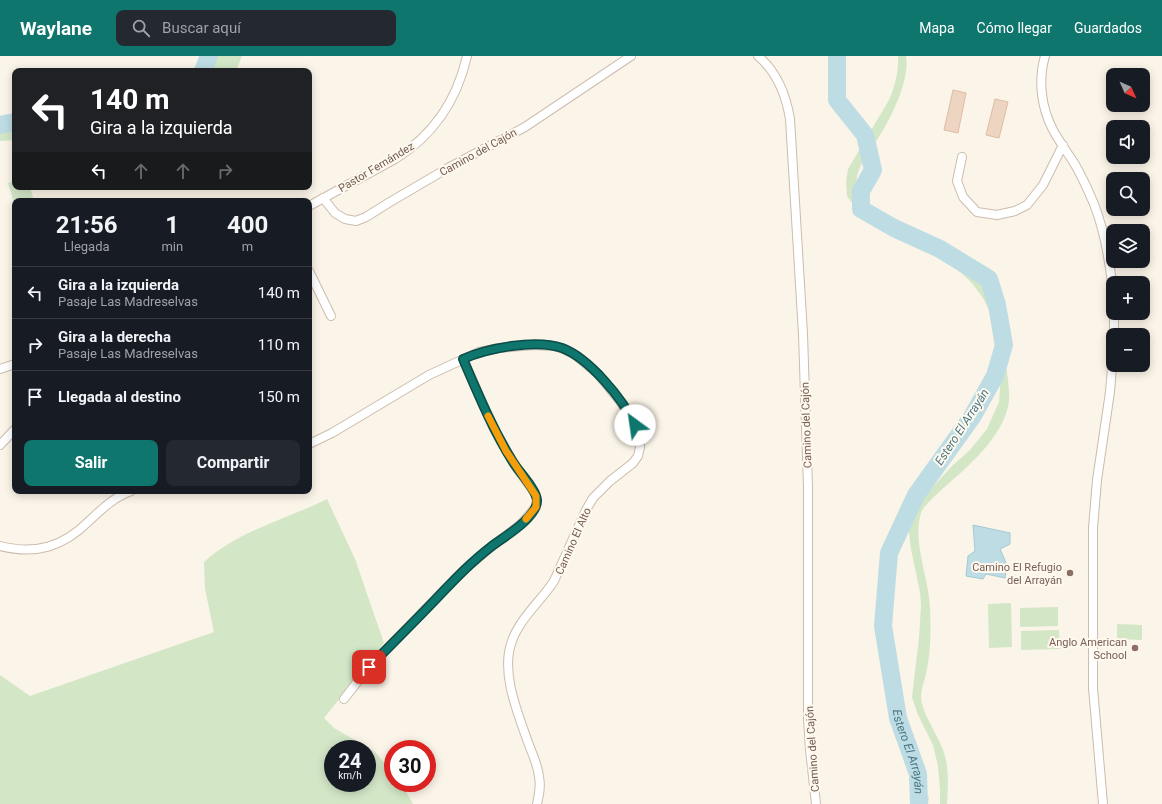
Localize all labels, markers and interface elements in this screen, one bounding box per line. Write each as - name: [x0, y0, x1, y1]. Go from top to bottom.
- search box: [116, 10, 396, 46]
- text: Waylane: [20, 17, 92, 40]
- icon: search: [130, 17, 152, 39]
- text: Buscar aquí: [162, 19, 241, 37]
- text: Mapa: [919, 20, 955, 36]
- text: Cómo llegar: [977, 20, 1052, 36]
- text: Guardados: [1074, 20, 1142, 36]
- north arrow: [1106, 68, 1150, 112]
- map controls: [1106, 68, 1150, 372]
- text: 140 m: [90, 83, 169, 116]
- icon: left: [24, 84, 76, 136]
- text: Gira a la izquierda: [90, 117, 233, 138]
- button: sound: [1106, 120, 1150, 164]
- street label: Camino del Cajón: [437, 126, 519, 179]
- street label: Pastor Fernández: [336, 139, 417, 195]
- icon: left: [88, 160, 110, 182]
- icon: ahead: [130, 160, 152, 182]
- icon: ahead: [172, 160, 194, 182]
- icon: right: [214, 160, 236, 182]
- button: search: [1106, 172, 1150, 216]
- text: 21:56: [56, 211, 118, 239]
- text: 1: [165, 211, 179, 239]
- text: 400: [227, 211, 268, 239]
- button: layers: [1106, 224, 1150, 268]
- text: Llegada: [64, 239, 110, 254]
- text: min: [161, 239, 183, 254]
- text: m: [242, 239, 253, 254]
- text: Gira a la izquierda: [58, 276, 179, 294]
- button: +: [1106, 276, 1150, 320]
- icon: left: [24, 282, 46, 304]
- text: 140 m: [258, 284, 300, 302]
- text: Pasaje Las Madreselvas: [58, 294, 198, 309]
- text: Gira a la derecha: [58, 328, 171, 346]
- button: −: [1106, 328, 1150, 372]
- icon: right: [24, 334, 46, 356]
- text: 110 m: [258, 336, 300, 354]
- text: Pasaje Las Madreselvas: [58, 346, 198, 361]
- street label: Camino del Cajón: [799, 382, 814, 468]
- icon: arrive: [24, 386, 46, 408]
- water label: Estero El Arrayán: [932, 386, 992, 468]
- text: Llegada al destino: [58, 388, 181, 406]
- text: 150 m: [258, 388, 300, 406]
- position arrow: [614, 404, 656, 446]
- button: Salir: [24, 440, 158, 486]
- button: Compartir: [166, 440, 300, 486]
- street label: Camino El Alto: [553, 506, 594, 577]
- place label: Camino El Refugio del Arrayán: [972, 561, 1062, 587]
- marker: Camino El Refugio del Arrayán: [1065, 568, 1075, 578]
- place label: Anglo American School: [1049, 636, 1127, 662]
- marker: Anglo American School: [1130, 643, 1140, 653]
- pin: [352, 650, 386, 684]
- icon: arrive: [358, 656, 380, 678]
- street label: Camino del Cajón: [803, 706, 822, 792]
- water label: Estero El Arrayán: [890, 708, 926, 794]
- speed limit sign: 30: [384, 740, 436, 792]
- text: 24: [339, 749, 361, 773]
- text: km/h: [338, 770, 362, 781]

